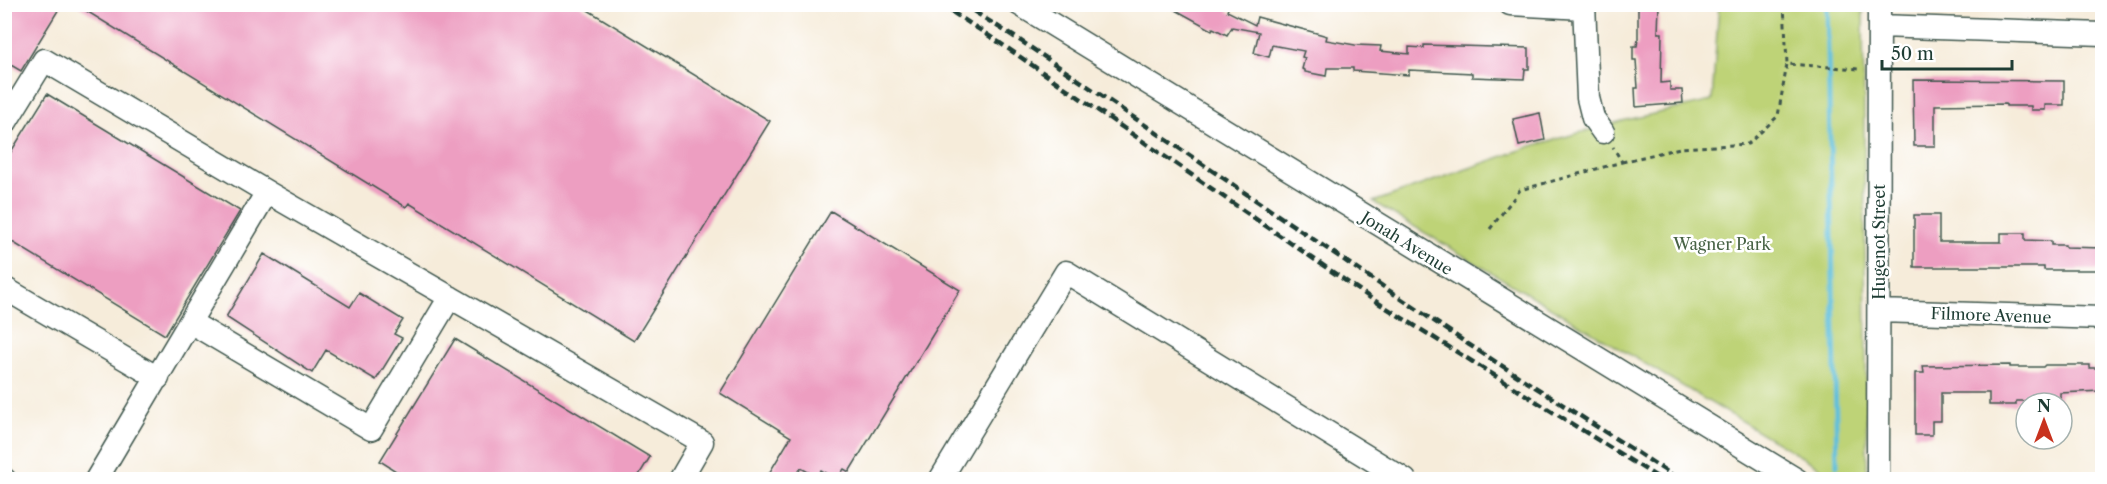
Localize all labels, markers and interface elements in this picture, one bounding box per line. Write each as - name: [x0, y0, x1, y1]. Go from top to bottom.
- scale bar: [1882, 33, 2012, 71]
- text: 50 m: [1891, 43, 1934, 65]
- street label: Hugenot Street: [1869, 184, 1889, 300]
- street label: Jonah Avenue: [1355, 205, 1457, 279]
- park label: Wagner Park: [1672, 234, 1771, 254]
- street label: Filmore Avenue: [1930, 303, 2052, 327]
- north arrow: [2014, 391, 2074, 451]
- text: N: [2037, 396, 2051, 416]

